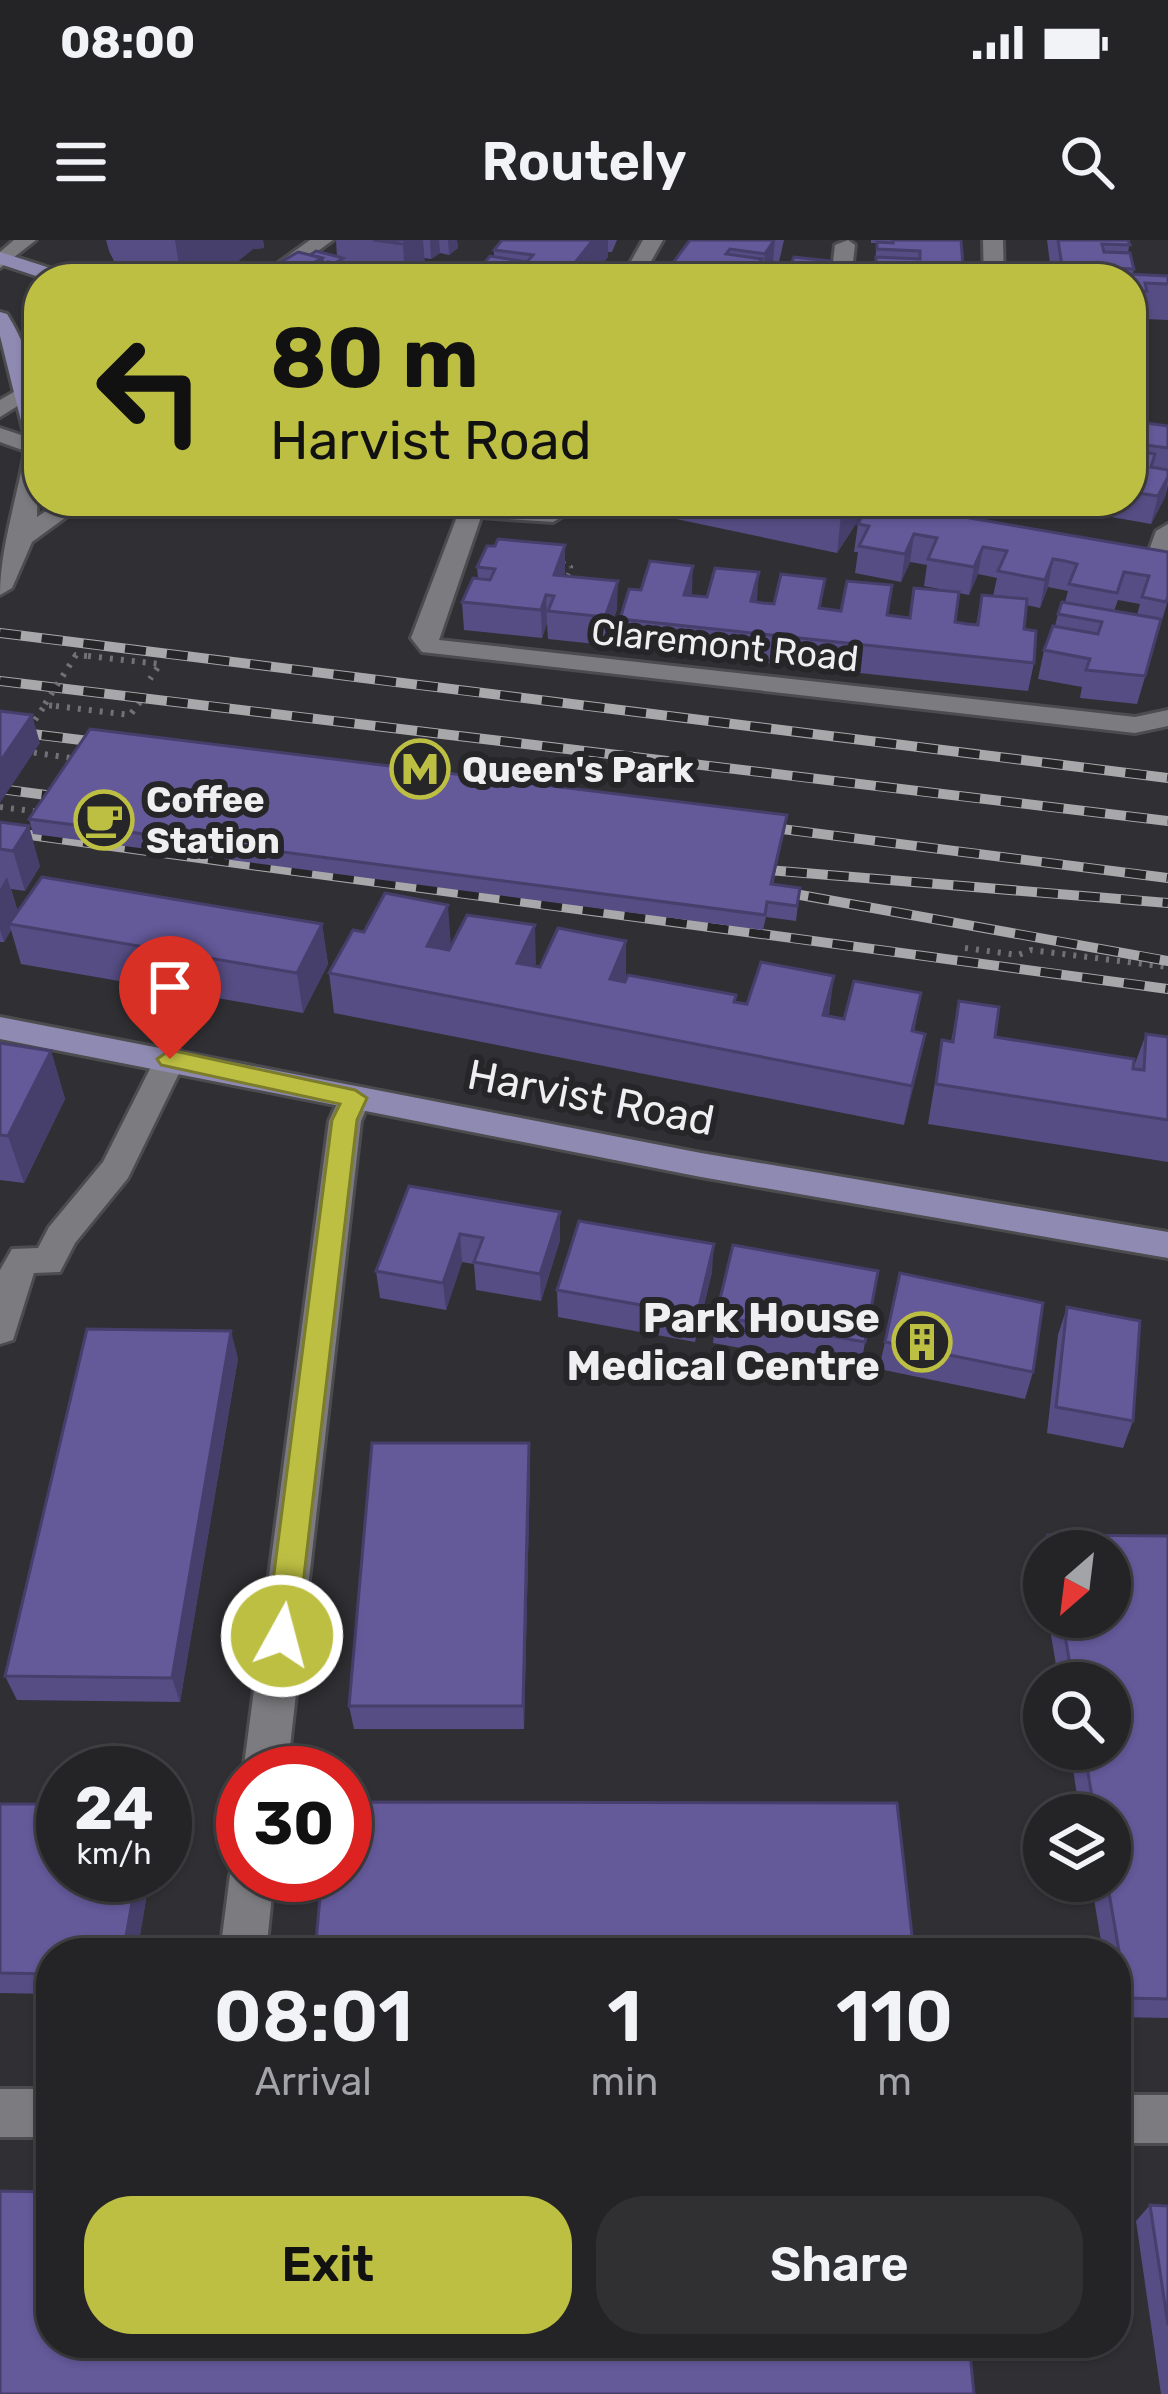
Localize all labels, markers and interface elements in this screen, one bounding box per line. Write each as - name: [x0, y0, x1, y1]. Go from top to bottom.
- text: 08:00: [60, 16, 195, 69]
- icon: menu: [48, 129, 114, 195]
- icon: search: [1054, 129, 1120, 195]
- text: Routely: [481, 130, 687, 194]
- text: 80 m: [270, 308, 479, 408]
- icon: left: [72, 312, 228, 468]
- text: Harvist Road: [270, 409, 592, 473]
- street label: Claremont Road: [589, 610, 861, 680]
- metro station icon: Queen's Park: [389, 738, 451, 800]
- place label: Queen's Park: [462, 748, 694, 791]
- place label: Coffee Station: [146, 778, 280, 862]
- cafe icon: Coffee Station: [73, 789, 135, 851]
- pin: [119, 936, 221, 1059]
- icon: arrive: [137, 954, 203, 1020]
- street label: Harvist Road: [463, 1050, 719, 1146]
- place label: Park House Medical Centre: [567, 1293, 880, 1391]
- building icon: Park House Medical Centre: [891, 1311, 953, 1373]
- north arrow: [1023, 1530, 1131, 1638]
- map controls: [1023, 1530, 1131, 1902]
- position arrow: [219, 1573, 345, 1699]
- button: search: [1023, 1662, 1131, 1770]
- speed limit sign: 30: [216, 1746, 372, 1902]
- text: 24: [74, 1773, 154, 1844]
- button: layers: [1023, 1794, 1131, 1902]
- text: km/h: [77, 1836, 151, 1872]
- text: 08:01: [214, 1974, 413, 2059]
- text: 1: [607, 1974, 642, 2059]
- text: 110: [836, 1974, 953, 2059]
- text: Arrival: [255, 2059, 372, 2105]
- text: min: [591, 2059, 658, 2105]
- text: m: [877, 2059, 912, 2105]
- button: Exit: [84, 2196, 572, 2334]
- button: Share: [596, 2196, 1083, 2334]

